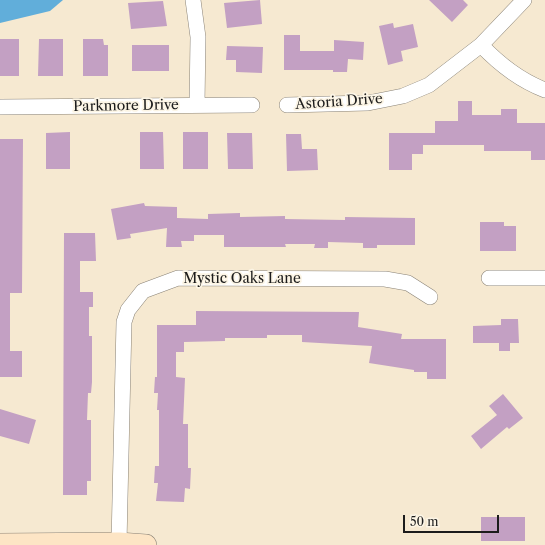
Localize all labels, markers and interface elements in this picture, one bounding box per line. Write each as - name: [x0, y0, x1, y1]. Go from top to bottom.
- street label: Astoria Drive: [295, 91, 383, 113]
- street label: Parkmore Drive: [73, 97, 179, 115]
- street label: Mystic Oaks Lane: [183, 271, 301, 287]
- scale bar: [405, 507, 501, 533]
- text: 50 m: [410, 514, 439, 529]

